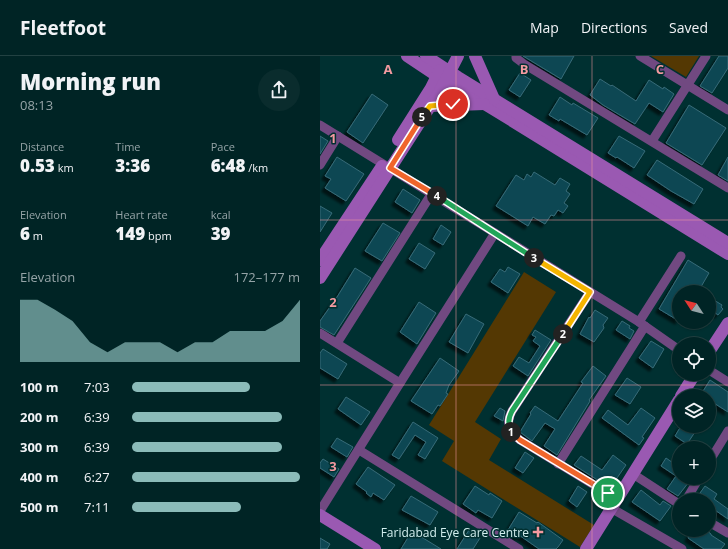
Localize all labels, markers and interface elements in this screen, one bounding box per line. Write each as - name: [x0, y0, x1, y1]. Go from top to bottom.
- text: Fleetfoot: [20, 15, 106, 41]
- text: Map: [530, 18, 559, 37]
- text: Directions: [581, 18, 647, 37]
- text: Saved: [669, 18, 708, 37]
- text: A: [384, 60, 393, 78]
- text: B: [520, 60, 529, 78]
- text: C: [656, 60, 664, 78]
- text: Morning run: [20, 66, 161, 96]
- button: share: [258, 69, 300, 111]
- pin: [436, 87, 470, 121]
- icon: check: [442, 93, 464, 115]
- text: 08:13: [20, 96, 53, 114]
- pin: 5: [412, 107, 432, 127]
- text: 5: [419, 109, 425, 124]
- text: 1: [329, 129, 337, 147]
- text: Distance: [20, 139, 64, 154]
- text: Time: [115, 139, 141, 154]
- text: Pace: [211, 139, 235, 154]
- text: 0.53: [20, 154, 55, 177]
- text: 3:36: [115, 154, 150, 177]
- text: 6:48: [211, 154, 245, 177]
- text: km: [55, 160, 74, 175]
- text: /km: [245, 160, 268, 175]
- pin: 4: [427, 186, 447, 206]
- text: 4: [434, 188, 440, 203]
- text: Elevation: [20, 207, 67, 222]
- text: Heart rate: [115, 207, 168, 222]
- text: kcal: [211, 207, 231, 222]
- text: 6: [20, 222, 30, 245]
- text: 149: [115, 222, 145, 245]
- text: 39: [211, 222, 231, 245]
- text: m: [30, 228, 43, 243]
- text: bpm: [145, 228, 172, 243]
- pin: 3: [524, 248, 544, 268]
- text: 3: [531, 250, 537, 265]
- text: Elevation: [20, 268, 75, 286]
- text: 172–177 m: [233, 268, 300, 286]
- north arrow: [672, 285, 716, 329]
- map controls: [672, 285, 716, 537]
- text: 2: [329, 293, 337, 311]
- pin: 2: [553, 324, 573, 344]
- text: 2: [560, 326, 566, 341]
- button: locate: [672, 337, 716, 381]
- text: 100 m: [20, 378, 58, 396]
- text: 7:03: [84, 378, 110, 396]
- button: layers: [672, 389, 716, 433]
- text: 200 m: [20, 408, 58, 426]
- text: 6:39: [84, 408, 110, 426]
- pin: 1: [501, 422, 521, 442]
- text: 1: [508, 424, 514, 439]
- text: 300 m: [20, 438, 58, 456]
- text: 6:39: [84, 438, 110, 456]
- button: +: [672, 441, 716, 485]
- text: 3: [329, 457, 337, 475]
- text: 400 m: [20, 468, 58, 486]
- text: 6:27: [84, 468, 110, 486]
- pin: [591, 476, 625, 510]
- icon: arrive: [597, 482, 619, 504]
- button: −: [672, 493, 716, 537]
- text: 500 m: [20, 498, 58, 516]
- text: 7:11: [84, 498, 110, 516]
- place label: Faridabad Eye Care Centre: [381, 524, 529, 541]
- marker: Faridabad Eye Care Centre: [532, 526, 544, 538]

